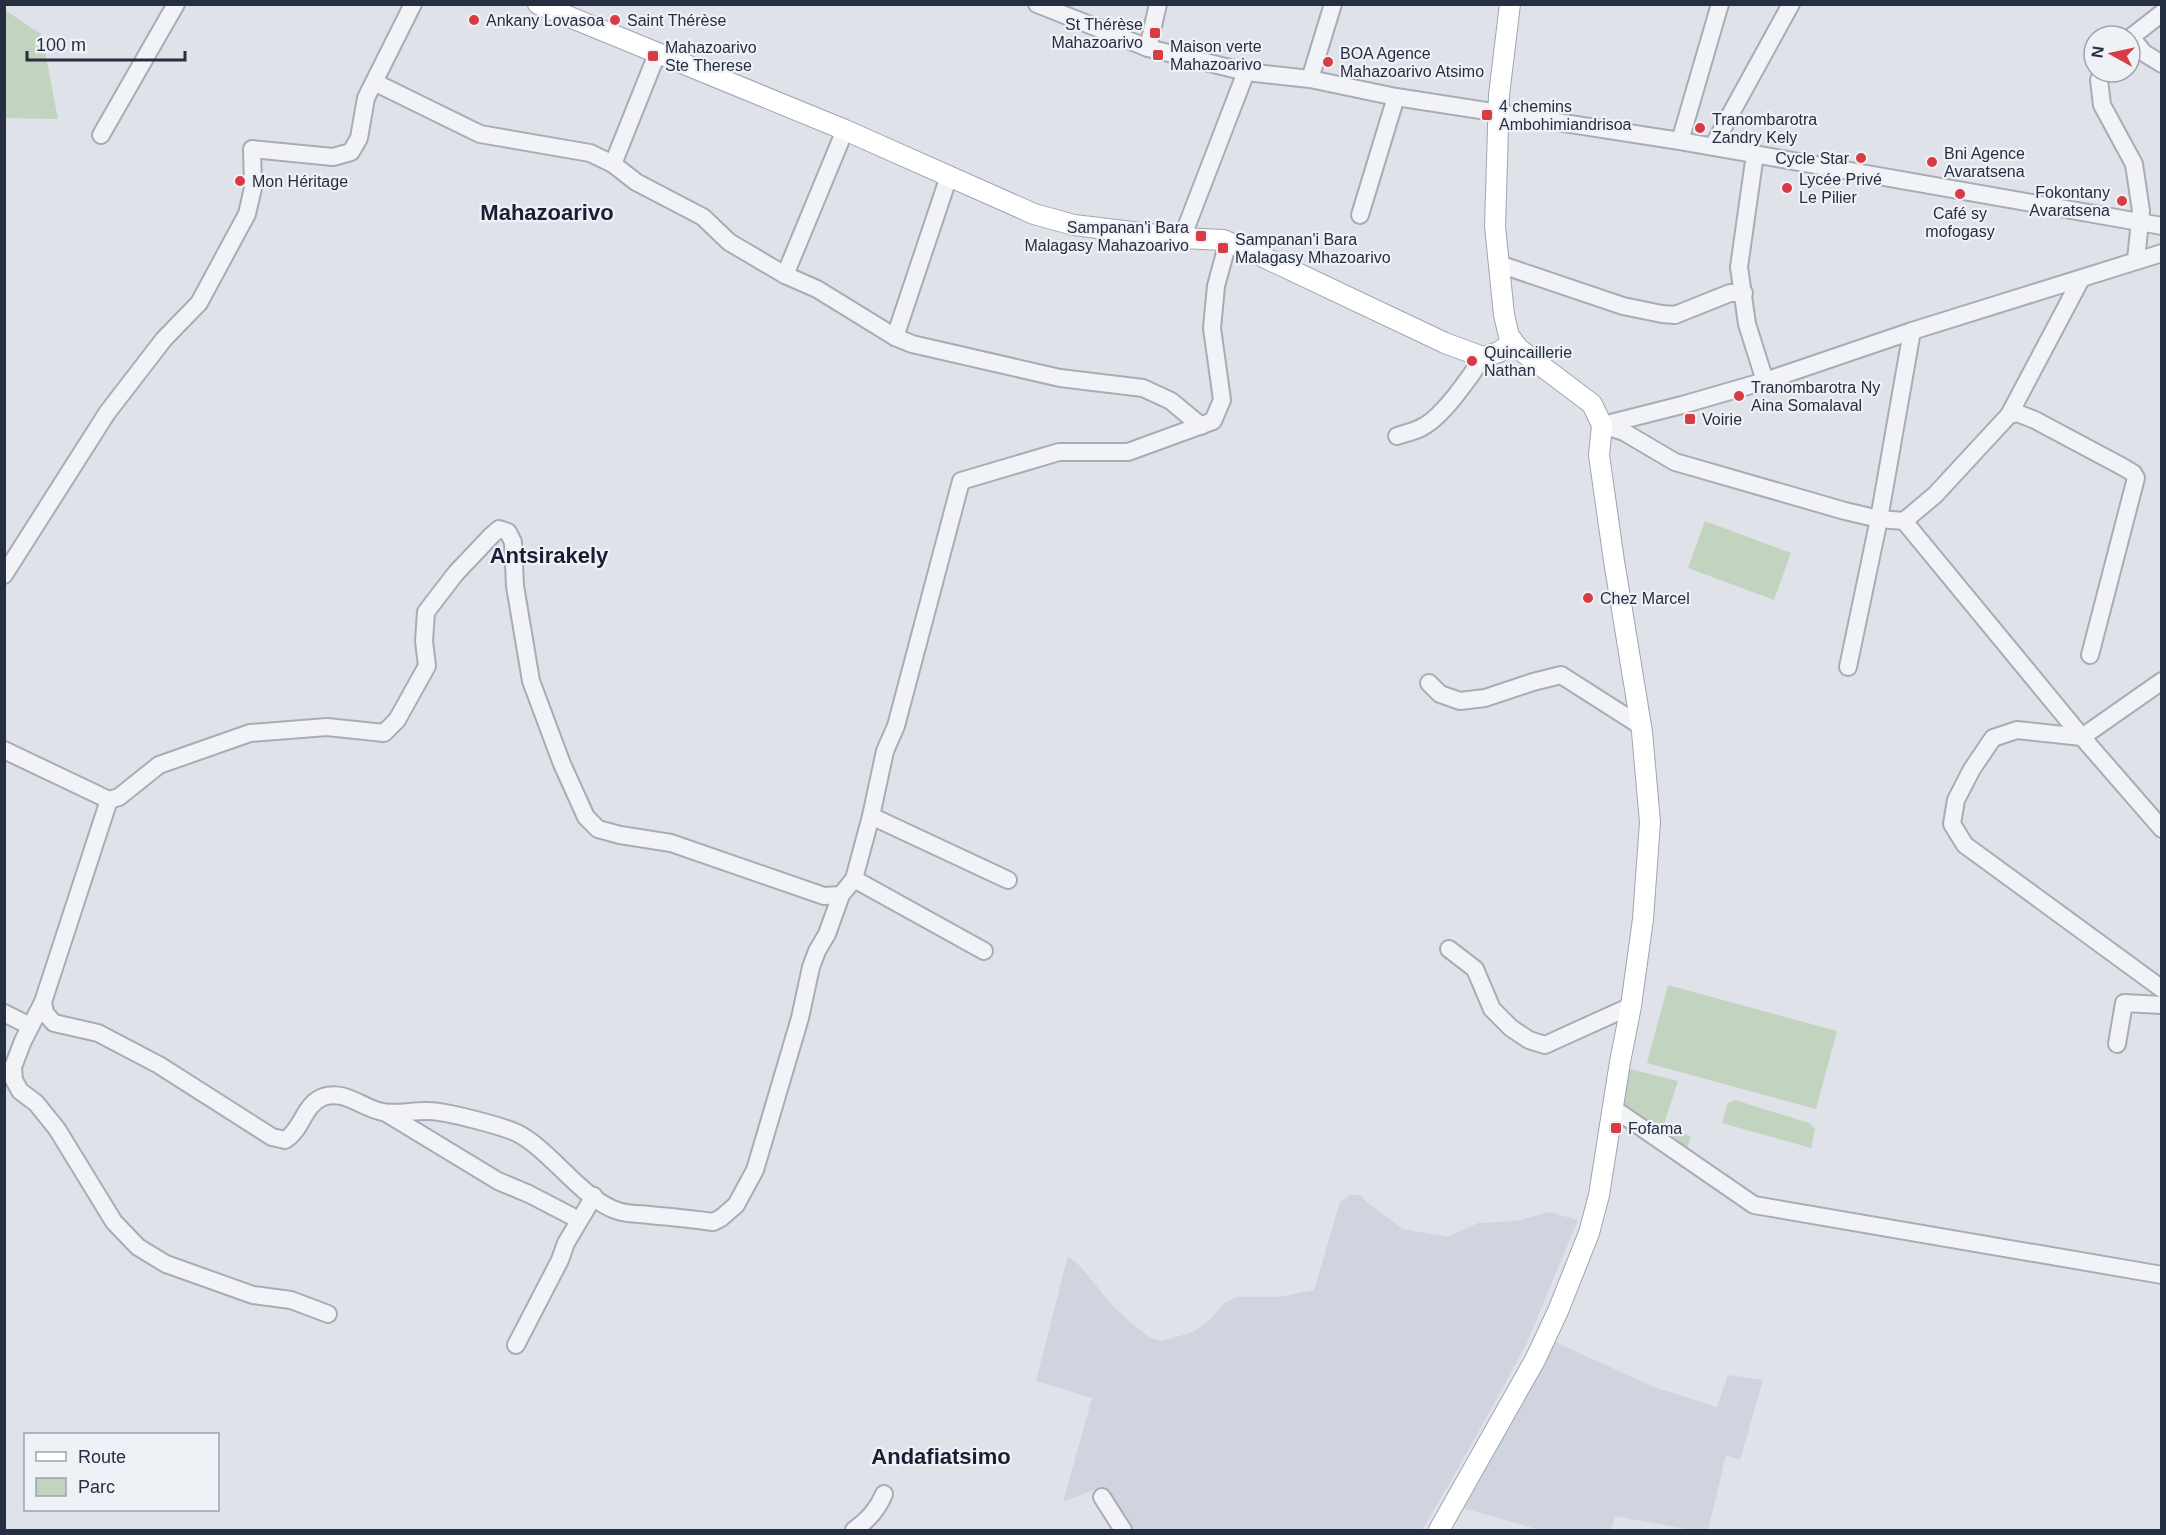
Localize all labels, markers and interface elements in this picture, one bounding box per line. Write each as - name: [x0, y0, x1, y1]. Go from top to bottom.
- place label: Ankany Lovasoa: [486, 12, 604, 29]
- place label: Saint Thérèse: [627, 12, 726, 29]
- marker: Ankany Lovasoa: [467, 13, 481, 27]
- marker: Saint Thérèse: [608, 13, 622, 27]
- place label: St Thérèse Mahazoarivo: [1051, 16, 1143, 51]
- scale bar: [27, 24, 184, 62]
- north arrow: [2082, 24, 2142, 84]
- marker: St Thérèse Mahazoarivo: [1148, 26, 1162, 40]
- text: 100 m: [36, 35, 86, 55]
- place label: Maison verte Mahazoarivo: [1170, 38, 1262, 73]
- place label: Mahazoarivo Ste Therese: [665, 39, 757, 74]
- place label: BOA Agence Mahazoarivo Atsimo: [1340, 45, 1484, 80]
- text: N: [2088, 45, 2107, 59]
- marker: Maison verte Mahazoarivo: [1151, 48, 1165, 62]
- marker: Mahazoarivo Ste Therese: [646, 49, 660, 63]
- marker: BOA Agence Mahazoarivo Atsimo: [1321, 55, 1335, 69]
- place label: 4 chemins Ambohimiandrisoa: [1499, 98, 1632, 133]
- marker: 4 chemins Ambohimiandrisoa: [1480, 108, 1494, 122]
- place label: Tranombarotra Zandry Kely: [1712, 111, 1817, 146]
- marker: Tranombarotra Zandry Kely: [1693, 121, 1707, 135]
- place label: Bni Agence Avaratsena: [1944, 145, 2025, 180]
- place label: Cycle Star: [1775, 150, 1850, 167]
- marker: Cycle Star: [1854, 151, 1868, 165]
- marker: Bni Agence Avaratsena: [1925, 155, 1939, 169]
- place label: Lycée Privé Le Pilier: [1799, 171, 1882, 206]
- place label: Mon Héritage: [252, 173, 348, 190]
- marker: Mon Héritage: [233, 174, 247, 188]
- marker: Lycée Privé Le Pilier: [1780, 181, 1794, 195]
- place label: Fokontany Avaratsena: [2029, 184, 2110, 219]
- marker: Café sy mofogasy: [1953, 187, 1967, 201]
- marker: Fokontany Avaratsena: [2115, 194, 2129, 208]
- district label: Mahazoarivo: [480, 200, 614, 225]
- place label: Café sy mofogasy: [1925, 205, 1995, 240]
- place label: Sampanan'i Bara Malagasy Mahazoarivo: [1024, 219, 1189, 254]
- marker: Sampanan'i Bara Malagasy Mahazoarivo: [1194, 229, 1208, 243]
- place label: Sampanan'i Bara Malagasy Mhazoarivo: [1235, 231, 1391, 266]
- marker: Sampanan'i Bara Malagasy Mhazoarivo: [1216, 241, 1230, 255]
- place label: Quincaillerie Nathan: [1484, 344, 1572, 379]
- marker: Quincaillerie Nathan: [1465, 354, 1479, 368]
- place label: Tranombarotra Ny Aina Somalaval: [1751, 379, 1880, 414]
- marker: Tranombarotra Ny Aina Somalaval: [1732, 389, 1746, 403]
- place label: Voirie: [1702, 411, 1742, 428]
- marker: Voirie: [1683, 412, 1697, 426]
- district label: Antsirakely: [490, 543, 609, 568]
- place label: Chez Marcel: [1600, 590, 1690, 607]
- marker: Chez Marcel: [1581, 591, 1595, 605]
- place label: Fofama: [1628, 1120, 1682, 1137]
- marker: Fofama: [1609, 1121, 1623, 1135]
- legend: [24, 1433, 219, 1511]
- district label: Andafiatsimo: [871, 1444, 1011, 1469]
- text: Route: [78, 1447, 126, 1467]
- text: Parc: [78, 1477, 115, 1497]

